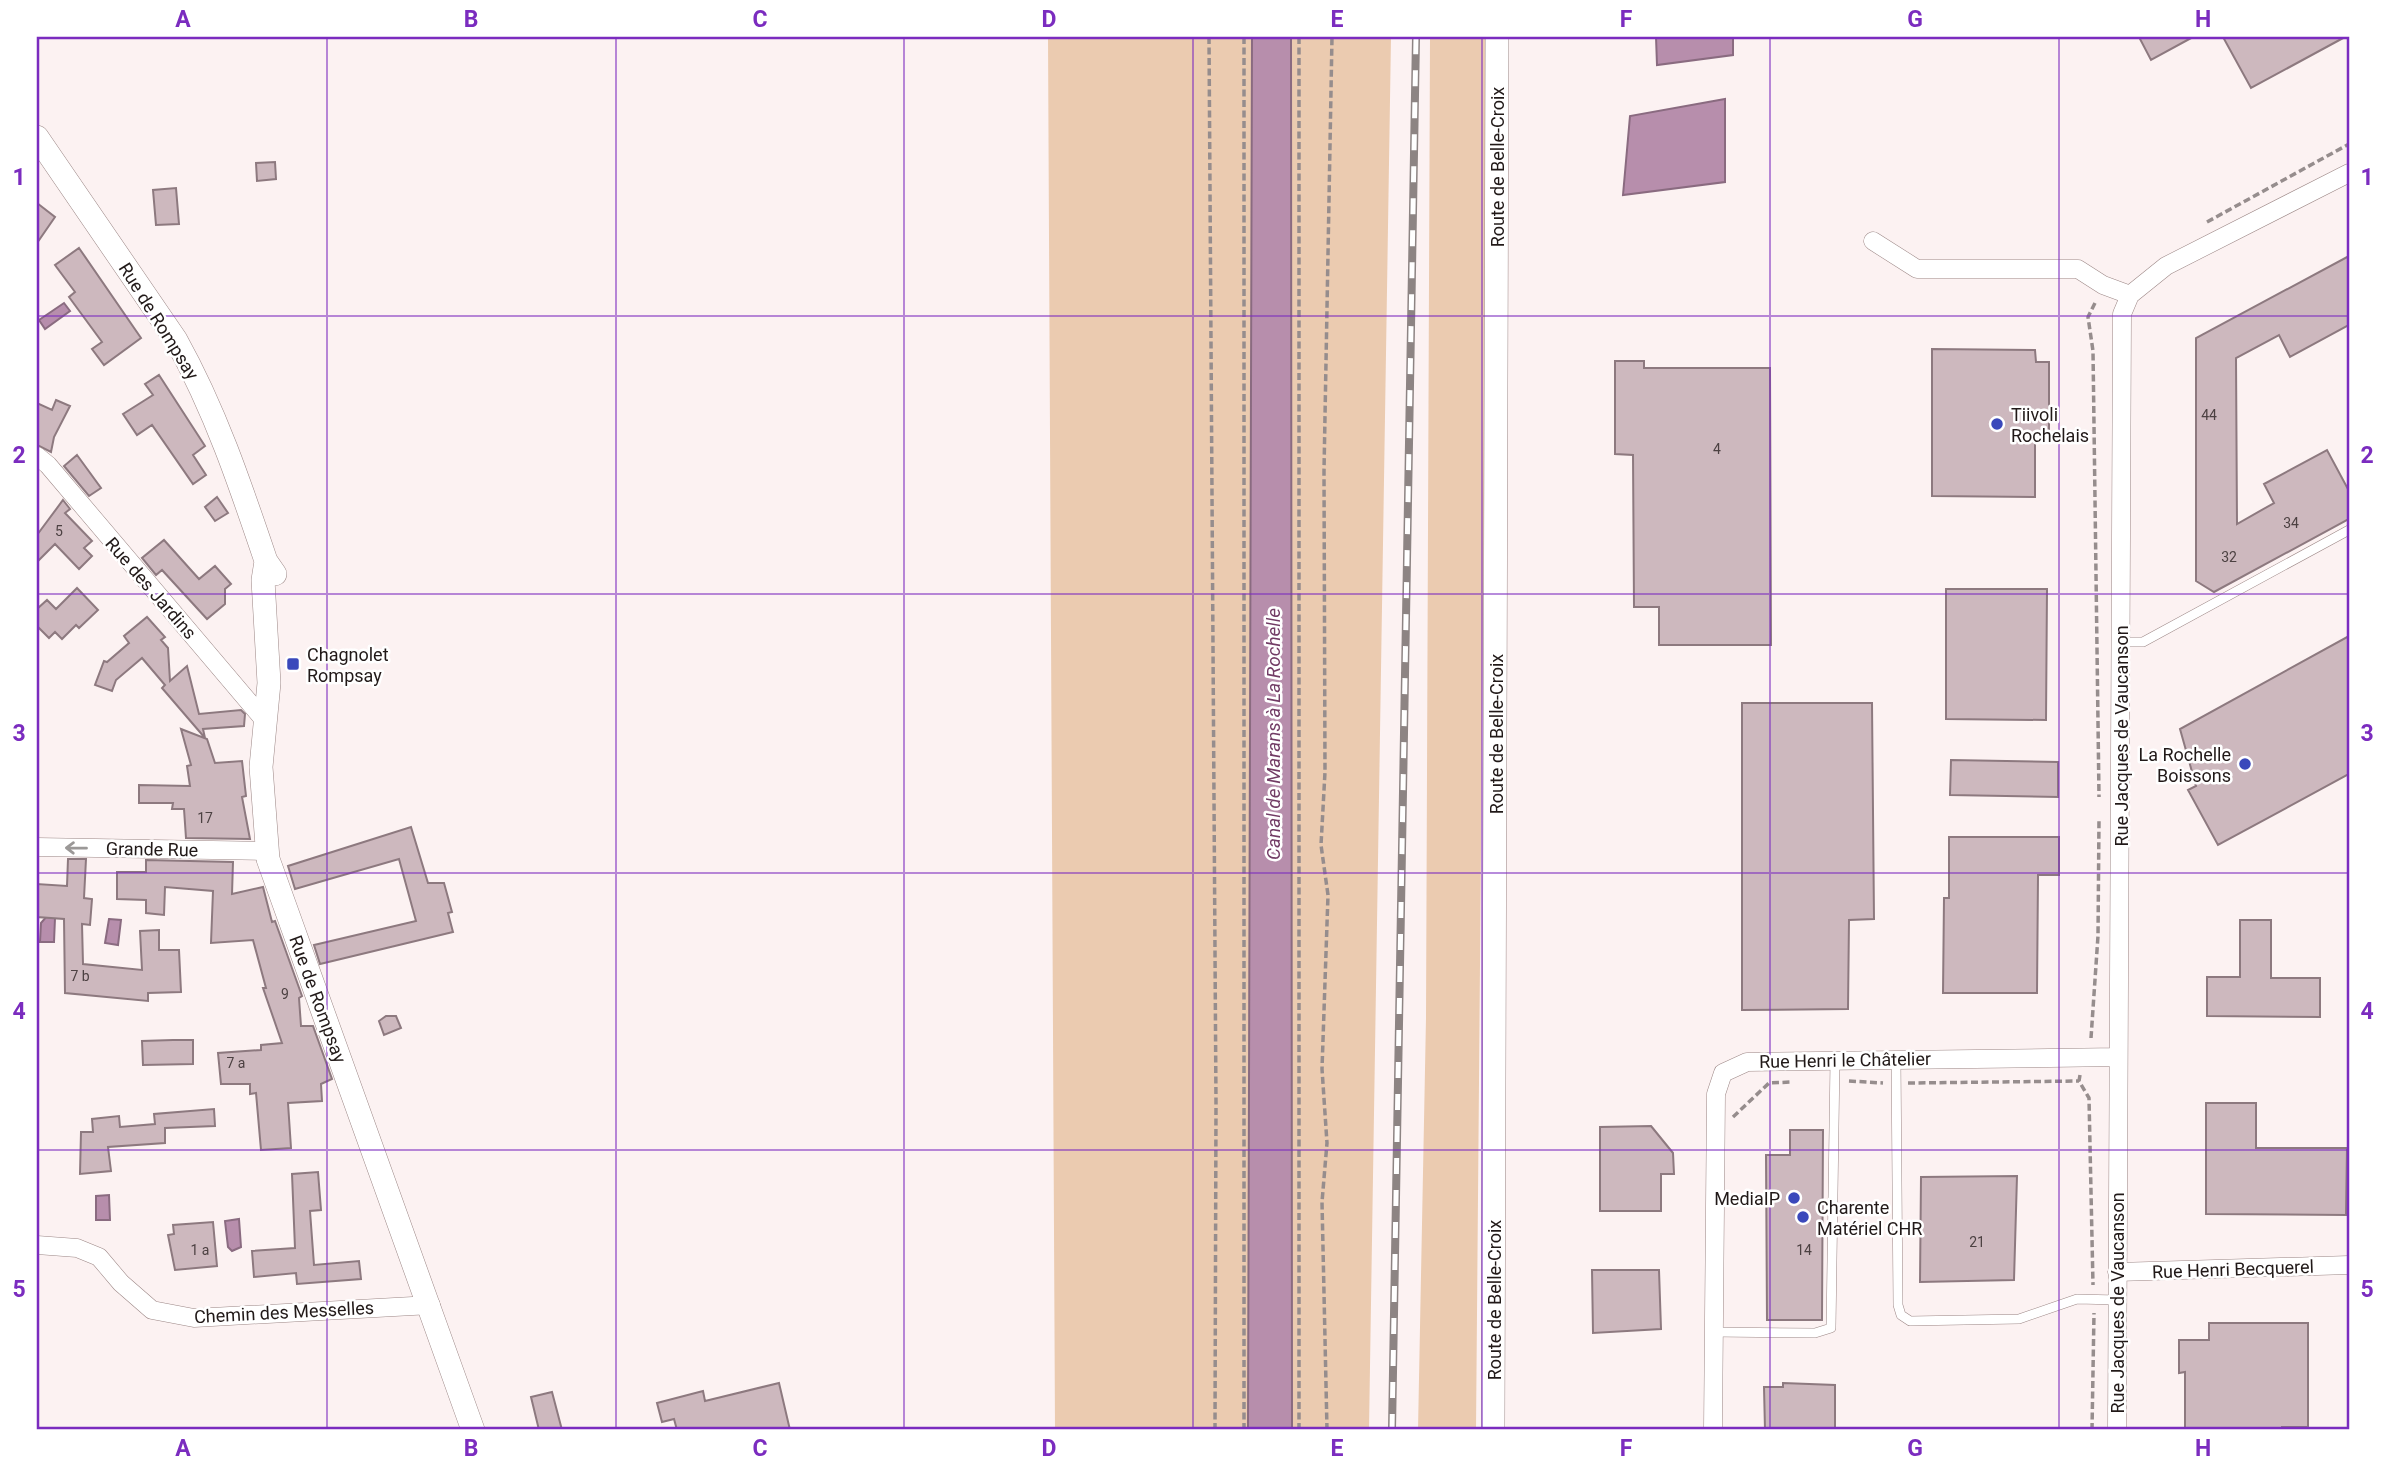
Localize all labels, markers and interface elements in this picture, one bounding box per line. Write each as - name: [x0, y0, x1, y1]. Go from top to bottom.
- text: A: [175, 6, 191, 33]
- text: B: [464, 6, 478, 33]
- text: C: [752, 6, 768, 33]
- text: D: [1042, 6, 1056, 33]
- text: E: [1331, 6, 1344, 33]
- text: F: [1620, 6, 1633, 33]
- text: G: [1907, 6, 1923, 33]
- text: H: [2195, 6, 2211, 33]
- street label: Route de Belle-Croix: [1487, 87, 1508, 247]
- text: 1: [12, 164, 26, 191]
- text: 1: [2360, 164, 2374, 191]
- street label: Rue de Rompsay: [115, 259, 204, 384]
- place label: Tiivoli Rochelais: [2011, 404, 2089, 446]
- house number: 44: [2201, 407, 2217, 423]
- marker: Tiivoli Rochelais: [1989, 416, 2005, 432]
- house number: 4: [1713, 441, 1721, 457]
- text: 2: [12, 442, 26, 469]
- text: 2: [2360, 442, 2374, 469]
- house number: 34: [2283, 515, 2299, 531]
- house number: 5: [55, 523, 63, 539]
- street label: Rue des Jardins: [101, 533, 201, 643]
- house number: 32: [2221, 549, 2237, 565]
- water label: Canal de Marans à La Rochelle: [1262, 608, 1285, 860]
- street label: Rue Jacques de Vaucanson: [2111, 625, 2132, 847]
- place label: Chagnolet Rompsay: [307, 644, 389, 686]
- street label: Route de Belle-Croix: [1486, 654, 1507, 814]
- marker: Chagnolet Rompsay: [285, 656, 301, 672]
- text: 3: [12, 720, 26, 747]
- text: 3: [2360, 720, 2374, 747]
- place label: La Rochelle Boissons: [2139, 744, 2231, 786]
- marker: La Rochelle Boissons: [2237, 756, 2253, 772]
- house number: 17: [197, 810, 213, 826]
- street label: Grande Rue: [106, 838, 198, 860]
- one-way arrow: [64, 841, 87, 855]
- street label: Rue de Rompsay: [285, 932, 351, 1066]
- house number: 7 b: [70, 968, 90, 984]
- house number: 9: [281, 986, 289, 1002]
- text: 4: [12, 998, 26, 1025]
- text: 4: [2360, 998, 2374, 1025]
- street label: Rue Henri le Châtelier: [1759, 1048, 1931, 1072]
- house number: 7 a: [227, 1055, 245, 1071]
- place label: MediaIP: [1714, 1188, 1780, 1209]
- marker: MediaIP: [1786, 1190, 1802, 1206]
- street label: Rue Jacques de Vaucanson: [2107, 1192, 2128, 1414]
- place label: Charente Matériel CHR: [1817, 1197, 1922, 1239]
- marker: Charente Matériel CHR: [1795, 1209, 1811, 1225]
- street label: Route de Belle-Croix: [1484, 1220, 1505, 1380]
- house number: 21: [1969, 1234, 1985, 1250]
- house number: 1 a: [191, 1242, 209, 1258]
- house number: 14: [1796, 1242, 1812, 1258]
- street label: Rue Henri Becquerel: [2152, 1256, 2314, 1282]
- text: 5: [12, 1276, 26, 1303]
- text: 5: [2360, 1276, 2374, 1303]
- street label: Chemin des Messelles: [193, 1297, 375, 1327]
- text: A: [175, 1435, 191, 1462]
- text: B: [464, 1435, 478, 1462]
- text: C: [752, 1435, 768, 1462]
- text: D: [1042, 1435, 1056, 1462]
- text: E: [1331, 1435, 1344, 1462]
- text: F: [1620, 1435, 1633, 1462]
- text: G: [1907, 1435, 1923, 1462]
- text: H: [2195, 1435, 2211, 1462]

